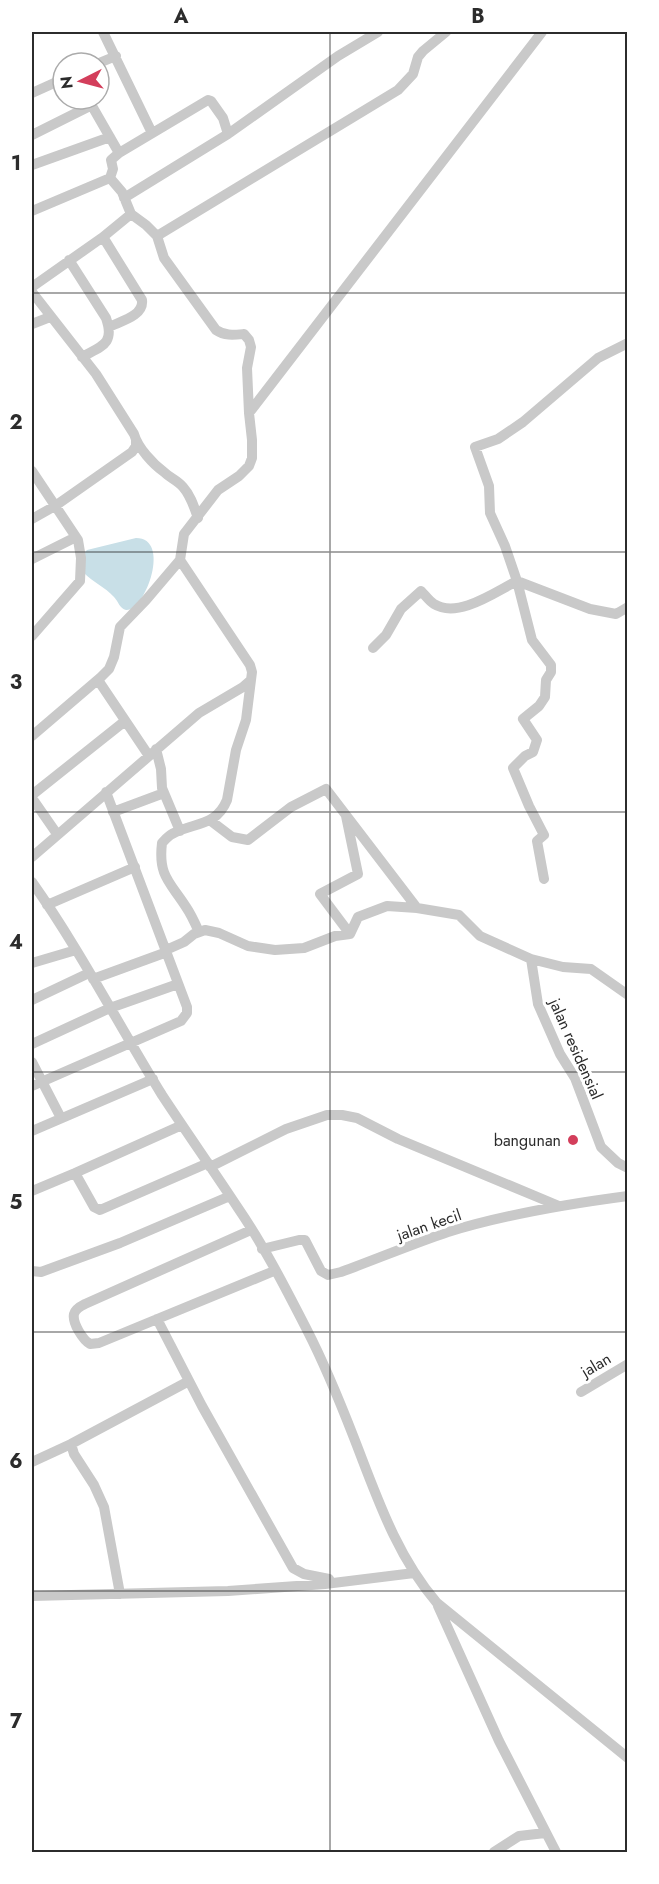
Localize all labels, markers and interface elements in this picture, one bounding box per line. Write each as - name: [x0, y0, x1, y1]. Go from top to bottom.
- text: A: [173, 2, 189, 31]
- text: B: [471, 2, 485, 31]
- north arrow: [51, 51, 111, 111]
- text: N: [54, 75, 79, 90]
- text: 1: [11, 149, 21, 178]
- text: 2: [9, 408, 23, 437]
- text: 3: [10, 668, 22, 697]
- text: 4: [9, 928, 23, 957]
- street label: jalan residensial: [543, 994, 608, 1103]
- place label: bangunan: [494, 1129, 561, 1152]
- marker: bangunan: [566, 1133, 580, 1147]
- text: 5: [10, 1188, 23, 1217]
- street label: jalan kecil: [393, 1203, 464, 1247]
- street label: jalan: [576, 1347, 615, 1383]
- text: 6: [9, 1447, 23, 1476]
- text: 7: [10, 1707, 23, 1736]

